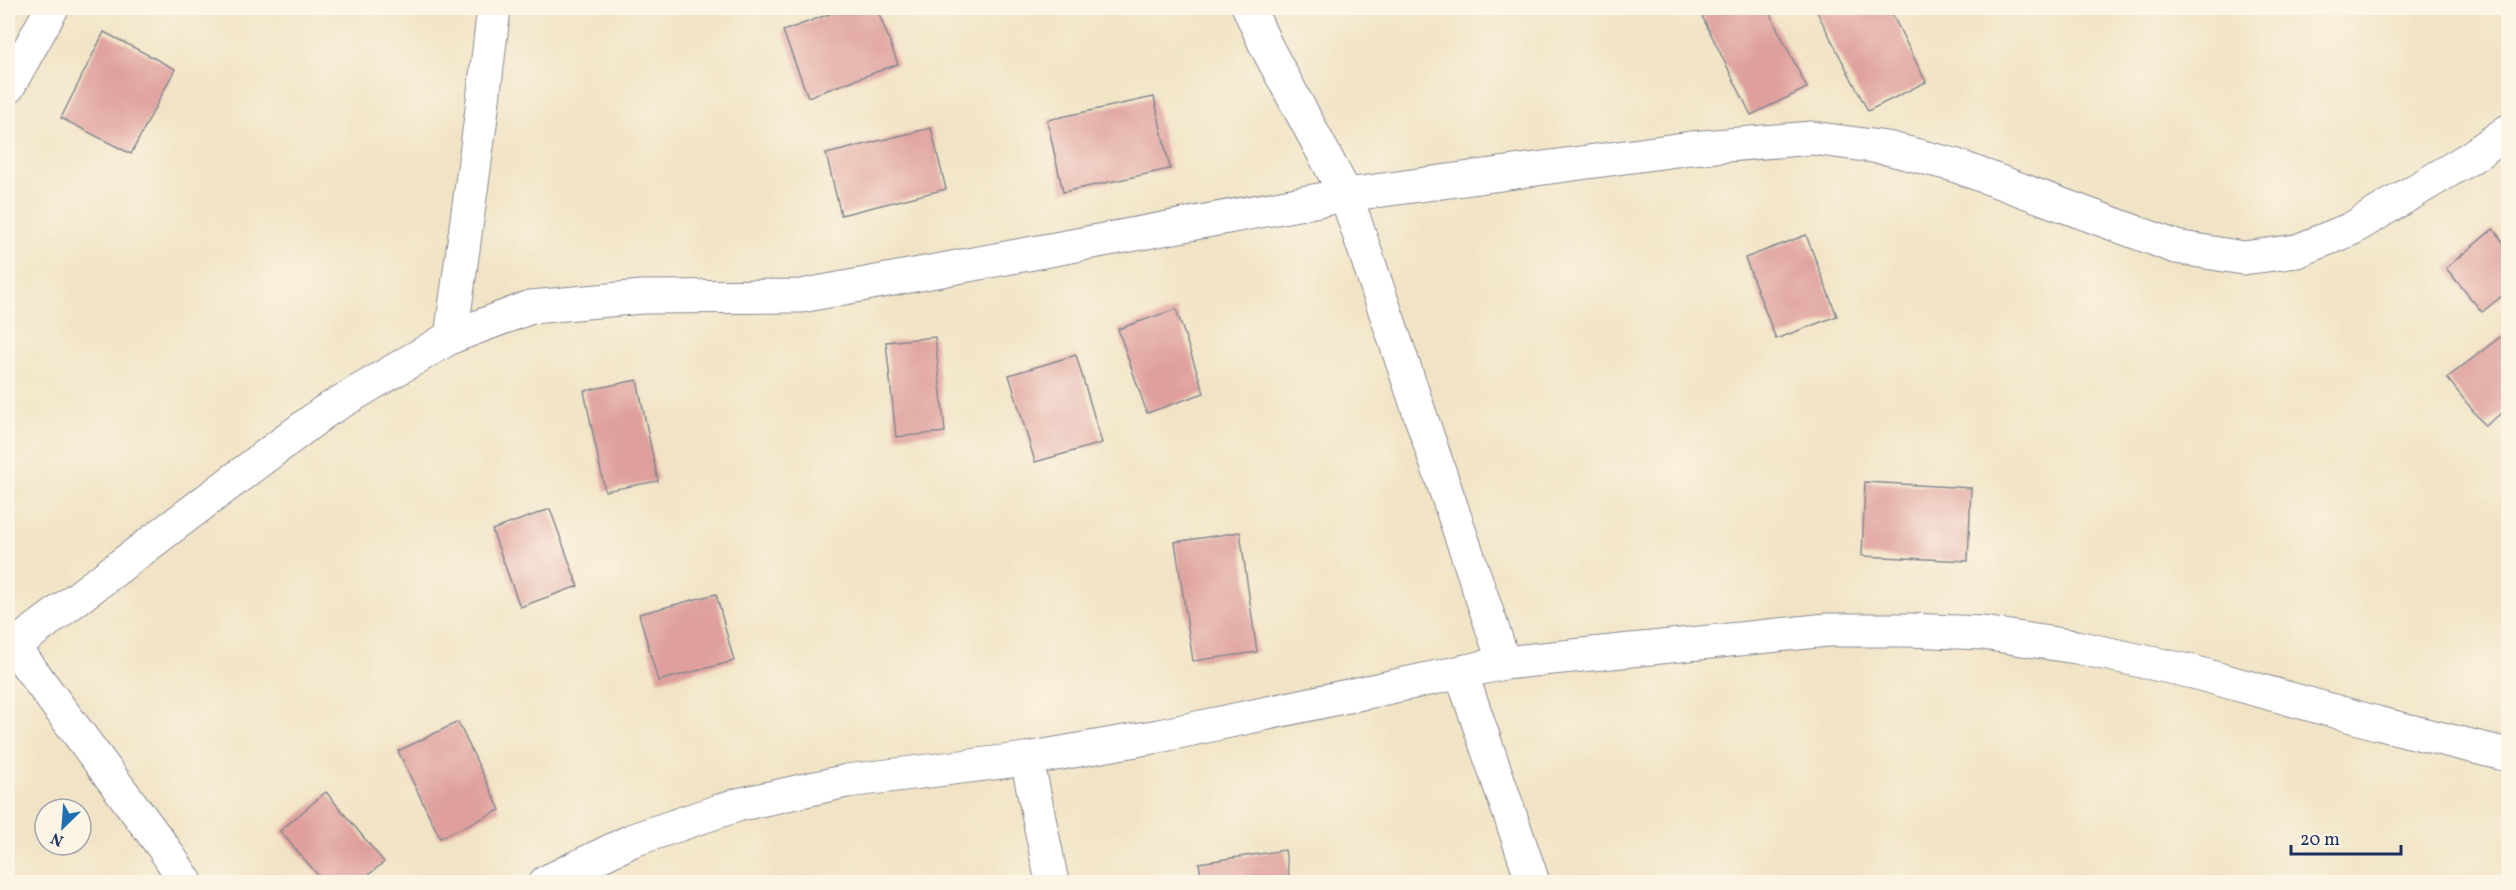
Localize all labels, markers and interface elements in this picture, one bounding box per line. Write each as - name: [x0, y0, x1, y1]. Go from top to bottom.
- north arrow: [33, 797, 93, 857]
- scale bar: [2291, 818, 2400, 856]
- text: N: [47, 826, 67, 851]
- text: 20 m: [2300, 828, 2340, 853]

